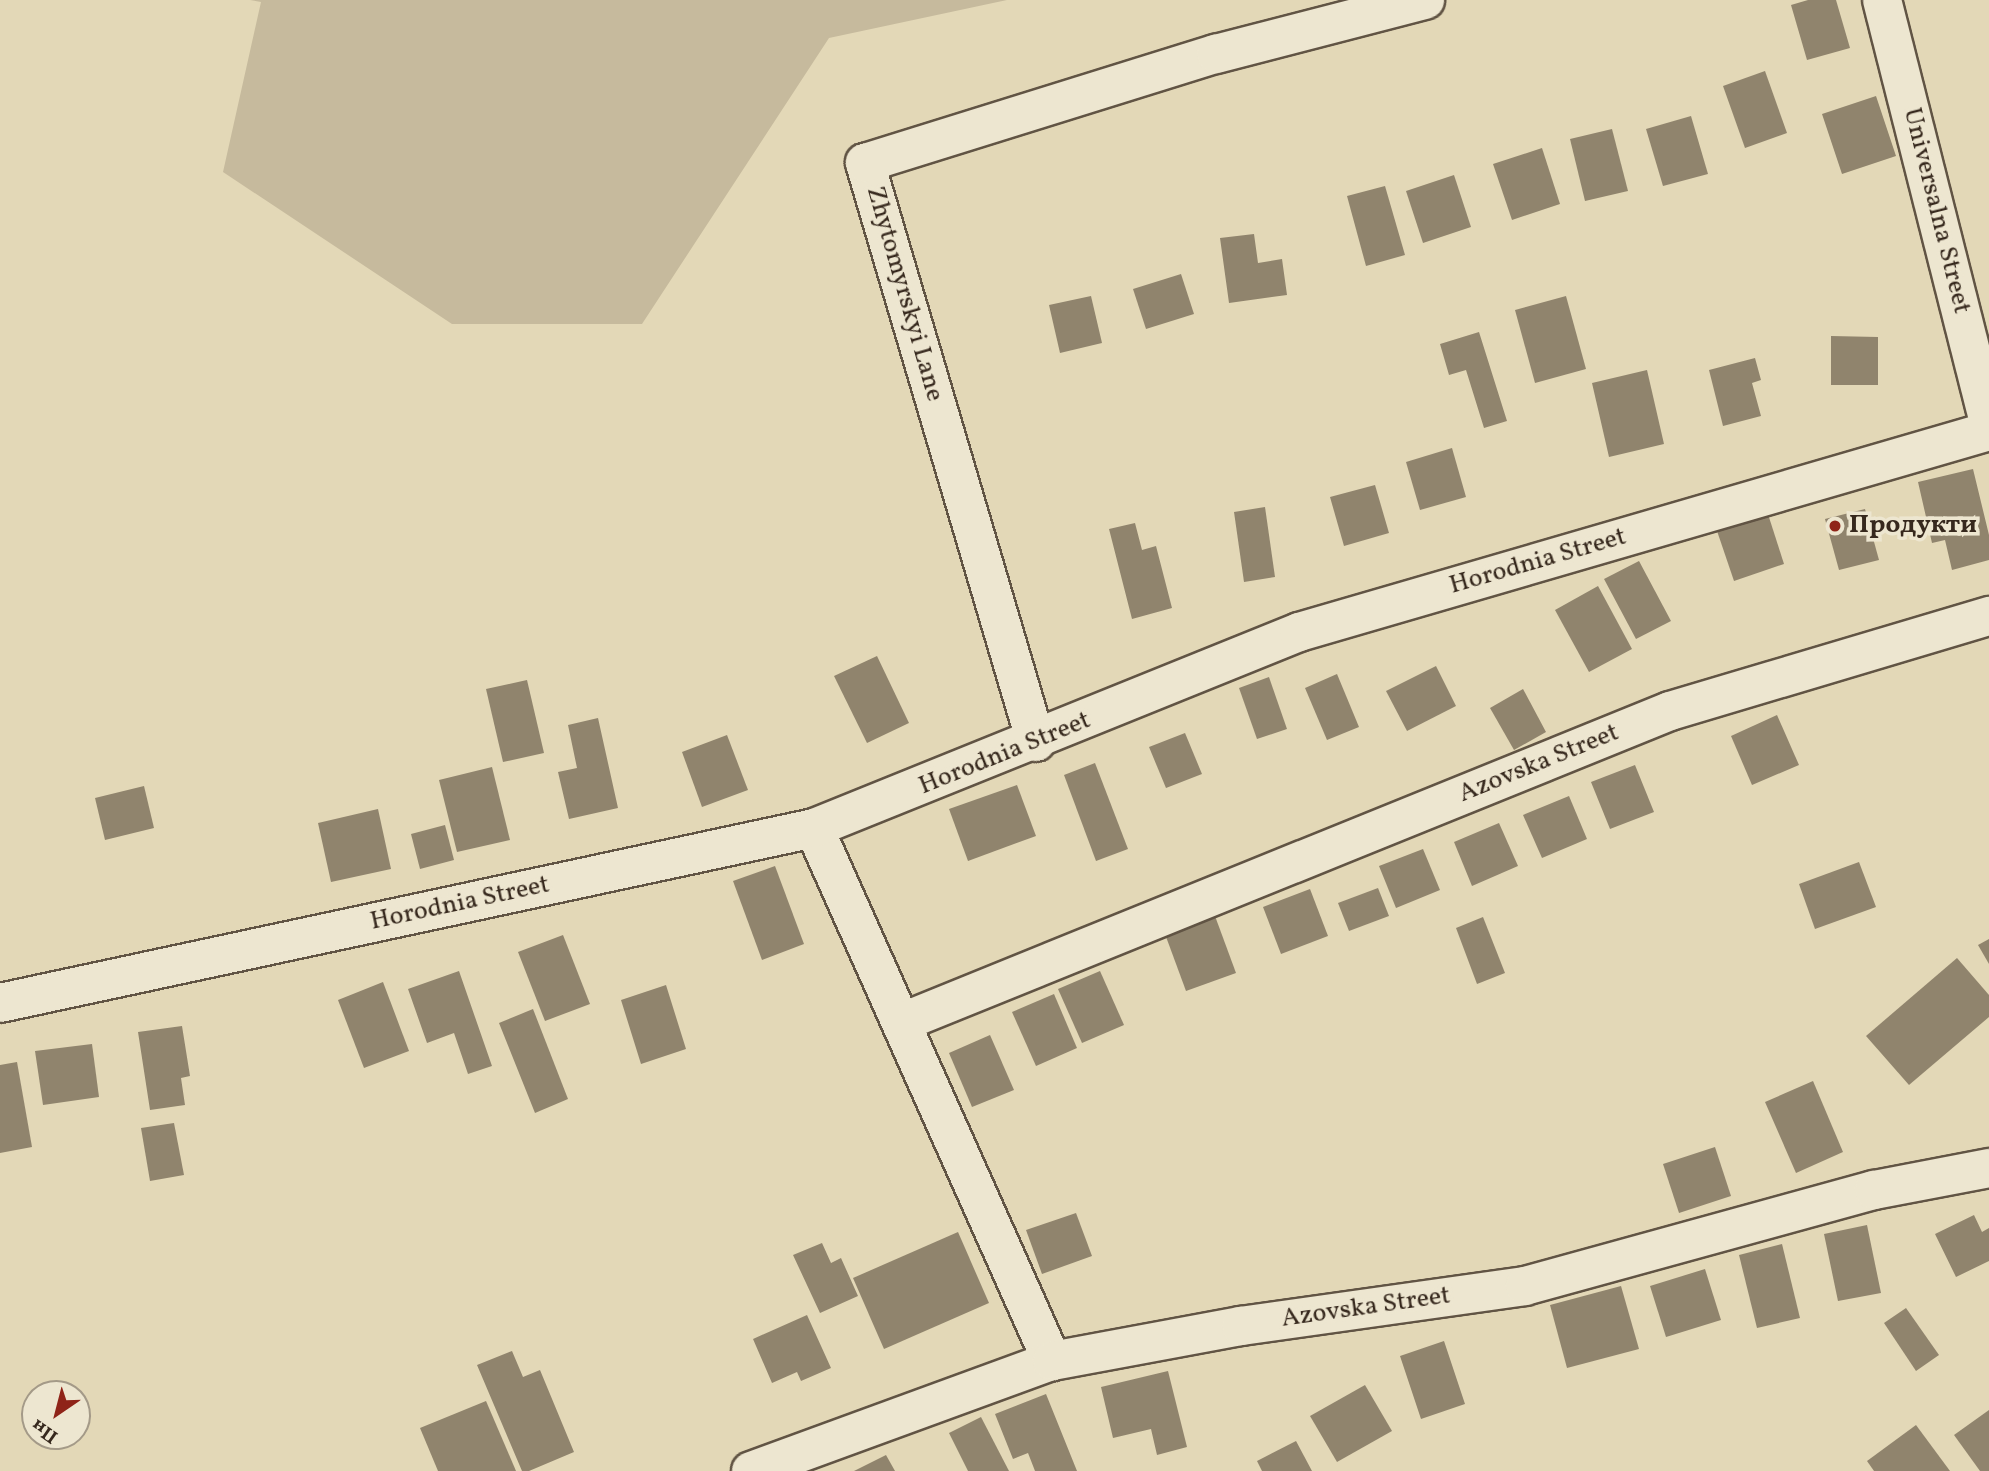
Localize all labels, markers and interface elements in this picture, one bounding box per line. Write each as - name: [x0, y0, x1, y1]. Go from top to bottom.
- street label: Universalna Street: [1895, 105, 1977, 317]
- street label: Zhytomyrskyi Lane: [858, 183, 950, 405]
- place label: Продукти: [1849, 510, 1977, 542]
- marker: Продукти: [1827, 518, 1843, 534]
- street label: Horodnia Street: [1446, 522, 1630, 602]
- street label: Horodnia Street: [915, 705, 1095, 803]
- street label: Azovska Street: [1454, 718, 1624, 810]
- street label: Horodnia Street: [368, 870, 552, 938]
- street label: Azovska Street: [1280, 1281, 1452, 1335]
- north arrow: [21, 1380, 91, 1450]
- text: Пн: [27, 1412, 64, 1449]

